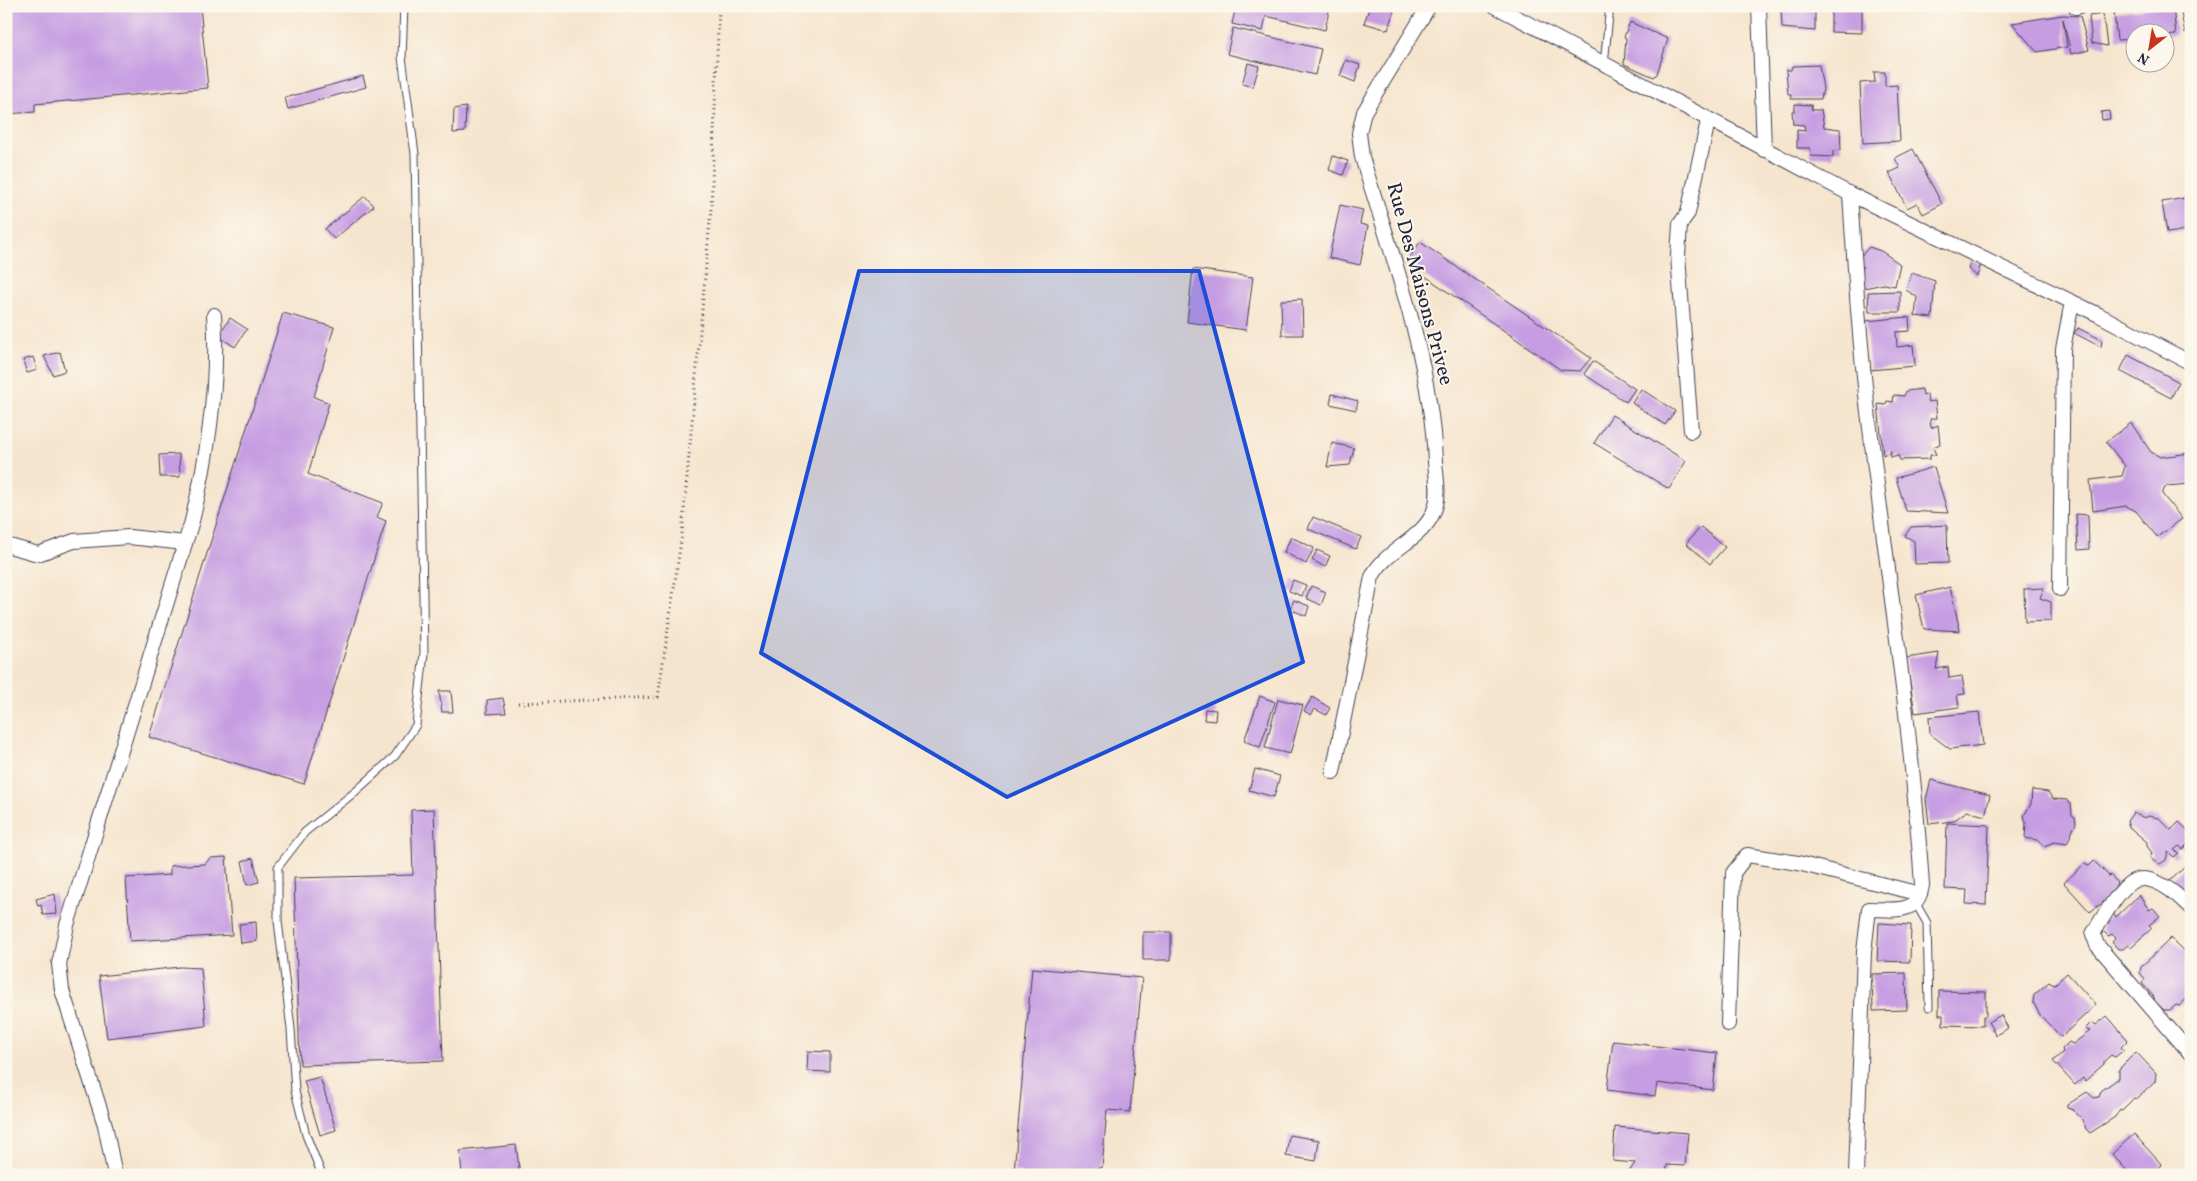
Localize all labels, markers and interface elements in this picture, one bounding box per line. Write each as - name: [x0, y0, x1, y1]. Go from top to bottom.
- north arrow: [2124, 22, 2174, 72]
- text: N: [2135, 47, 2153, 69]
- street label: Rue Des Maisons Privee: [1378, 180, 1460, 388]

